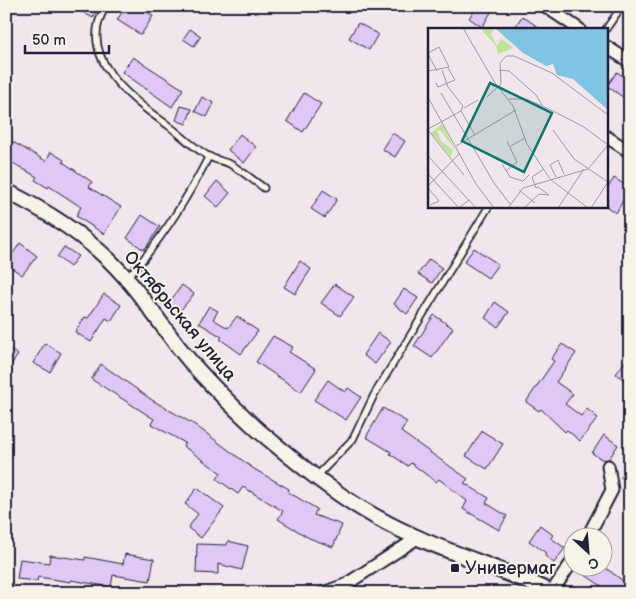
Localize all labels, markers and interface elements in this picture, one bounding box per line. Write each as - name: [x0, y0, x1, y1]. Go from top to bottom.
- scale bar: [25, 22, 109, 54]
- inset map: [428, 28, 608, 208]
- text: 50 m: [32, 31, 66, 50]
- street label: Октябрьская улица: [119, 247, 241, 386]
- north arrow: [564, 526, 614, 576]
- text: С: [585, 553, 602, 573]
- place label: Универмаг: [465, 558, 556, 579]
- marker: Универмаг: [449, 562, 461, 574]

